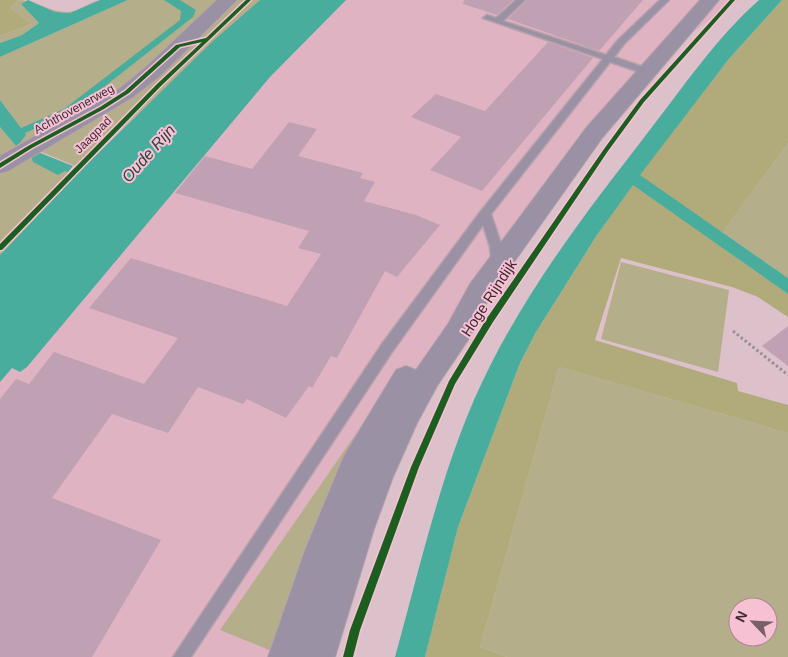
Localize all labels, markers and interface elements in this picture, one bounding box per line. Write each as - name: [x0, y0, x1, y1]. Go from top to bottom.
- street label: Achthovenerweg: [32, 81, 116, 137]
- street label: Jaagpad: [72, 114, 114, 156]
- water label: Oude Rijn: [118, 121, 179, 185]
- street label: Hoge Rijndijk: [457, 256, 520, 339]
- north arrow: [728, 597, 778, 647]
- text: N: [732, 609, 751, 624]

